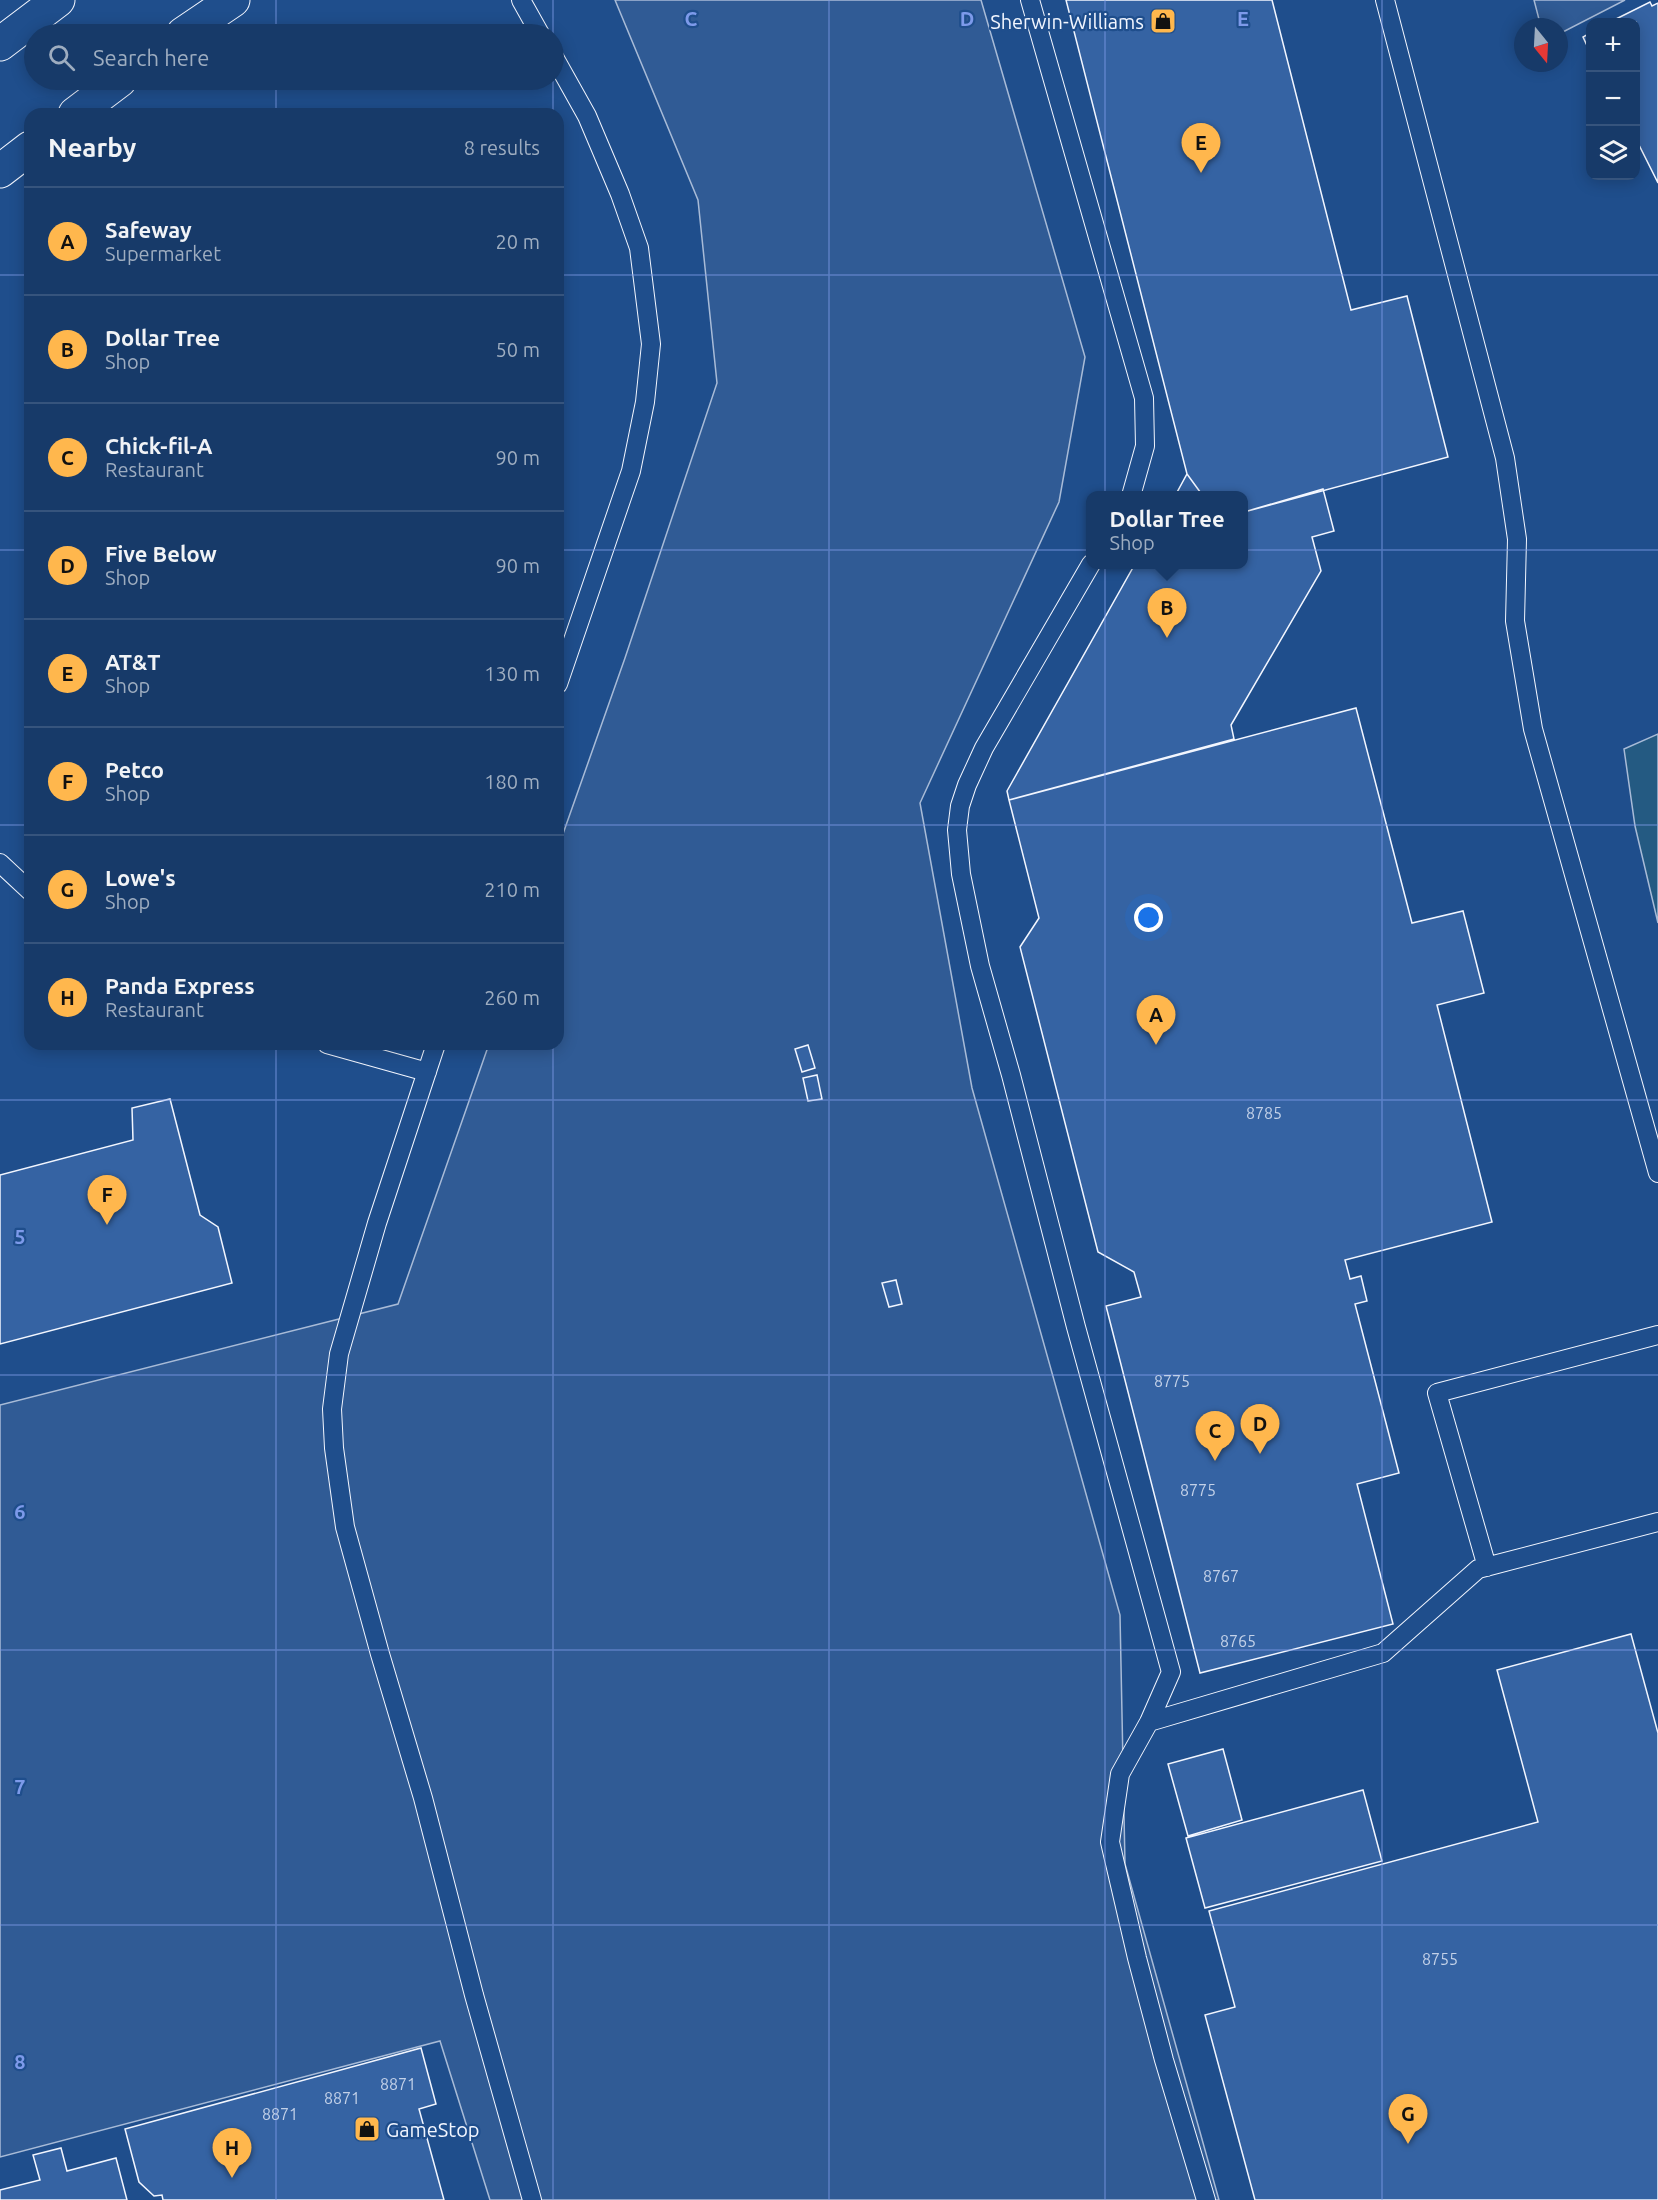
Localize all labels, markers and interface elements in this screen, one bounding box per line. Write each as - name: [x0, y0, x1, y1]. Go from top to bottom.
- shop icon: Sherwin-Williams: [1148, 6, 1178, 36]
- text: C: [685, 7, 698, 30]
- text: D: [960, 7, 974, 30]
- text: E: [1237, 7, 1249, 30]
- place label: Sherwin-Williams: [990, 10, 1144, 33]
- north arrow: [1514, 18, 1568, 72]
- map controls: [1586, 18, 1640, 180]
- button: +: [1586, 18, 1640, 72]
- search box: [24, 24, 564, 90]
- icon: search: [45, 41, 78, 74]
- text: Search here: [93, 45, 209, 70]
- button: −: [1586, 72, 1640, 126]
- pin: E: [1182, 124, 1220, 173]
- button: layers: [1586, 126, 1640, 180]
- text: Nearby: [48, 133, 136, 162]
- text: 8 results: [464, 136, 540, 159]
- text: Safeway: [105, 217, 192, 242]
- text: A: [60, 230, 75, 253]
- text: 20 m: [496, 230, 540, 253]
- text: Supermarket: [105, 242, 221, 265]
- text: Dollar Tree: [105, 325, 220, 350]
- text: B: [61, 338, 74, 361]
- text: 50 m: [496, 338, 540, 361]
- text: Shop: [105, 350, 150, 373]
- text: Chick-fil-A: [105, 433, 212, 458]
- text: C: [61, 446, 74, 469]
- text: 90 m: [496, 446, 540, 469]
- text: Restaurant: [105, 458, 204, 481]
- popup: [1086, 491, 1248, 569]
- text: Dollar Tree: [1109, 506, 1225, 531]
- text: Shop: [1109, 531, 1155, 554]
- text: Five Below: [105, 541, 217, 566]
- text: D: [60, 554, 75, 577]
- text: 90 m: [496, 554, 540, 577]
- text: Shop: [105, 566, 150, 589]
- pin: B: [1148, 588, 1186, 638]
- text: AT&T: [105, 649, 160, 674]
- text: E: [62, 662, 73, 685]
- text: 130 m: [484, 662, 540, 685]
- text: Shop: [105, 674, 150, 697]
- text: Petco: [105, 757, 164, 782]
- text: F: [62, 770, 73, 793]
- text: 180 m: [484, 770, 540, 793]
- text: Shop: [105, 782, 150, 805]
- text: Lowe's: [105, 865, 176, 890]
- text: G: [61, 878, 74, 901]
- text: 210 m: [484, 878, 540, 901]
- text: Shop: [105, 890, 150, 913]
- your location: [1134, 903, 1163, 932]
- text: Panda Express: [105, 973, 255, 998]
- text: H: [60, 986, 75, 1009]
- text: 260 m: [484, 986, 540, 1009]
- pin: A: [1136, 996, 1176, 1045]
- text: Restaurant: [105, 998, 204, 1021]
- house number: 8785: [1246, 1104, 1282, 1122]
- pin: F: [88, 1176, 126, 1225]
- text: 5: [14, 1225, 26, 1248]
- house number: 8775: [1154, 1372, 1190, 1390]
- pin: D: [1240, 1404, 1280, 1454]
- pin: C: [1196, 1412, 1234, 1461]
- house number: 8775: [1180, 1481, 1216, 1499]
- text: 6: [14, 1500, 26, 1523]
- house number: 8767: [1203, 1567, 1239, 1585]
- house number: 8765: [1220, 1632, 1256, 1650]
- text: 7: [14, 1775, 26, 1798]
- house number: 8755: [1422, 1950, 1458, 1968]
- text: 8: [14, 2050, 26, 2073]
- house number: 8871: [380, 2075, 416, 2093]
- house number: 8871: [324, 2089, 360, 2107]
- pin: G: [1388, 2094, 1428, 2144]
- house number: 8871: [262, 2105, 298, 2123]
- shop icon: GameStop: [352, 2114, 382, 2144]
- place label: GameStop: [386, 2118, 480, 2141]
- pin: H: [212, 2128, 252, 2178]

